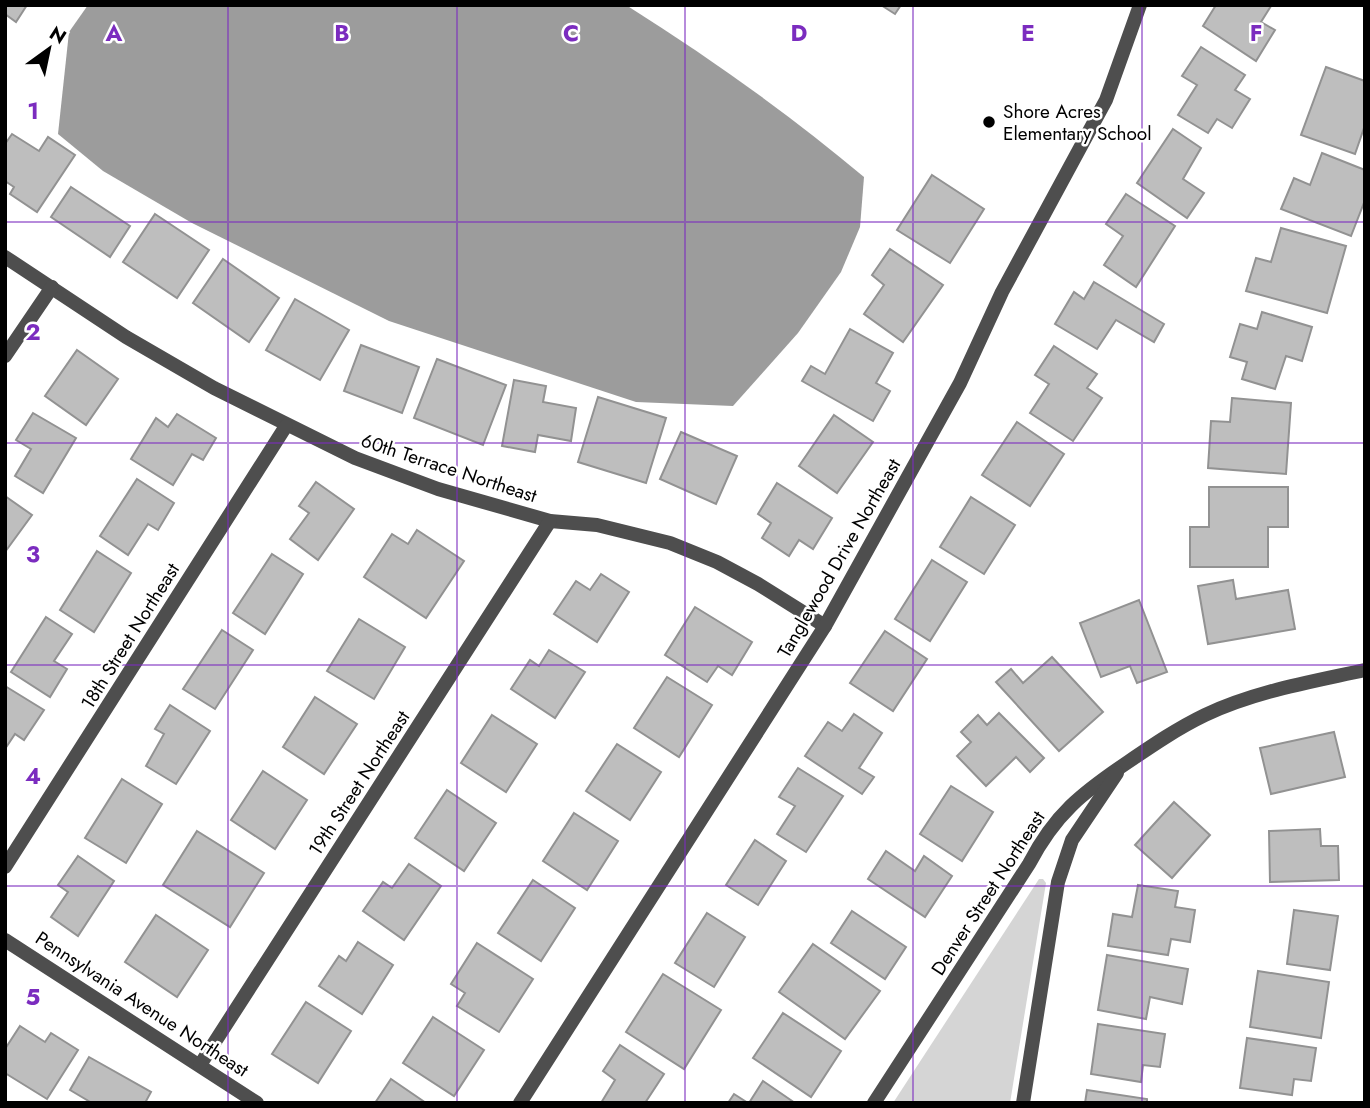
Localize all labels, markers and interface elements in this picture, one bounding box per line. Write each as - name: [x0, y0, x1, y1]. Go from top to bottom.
- north arrow: [14, 14, 84, 84]
- text: A: [105, 16, 123, 50]
- text: B: [334, 16, 350, 50]
- text: C: [563, 16, 579, 50]
- text: D: [791, 16, 808, 50]
- text: E: [1021, 16, 1035, 50]
- text: F: [1250, 16, 1262, 50]
- text: N: [44, 20, 72, 51]
- text: 1: [27, 94, 39, 128]
- place label: Shore Acres Elementary School: [1003, 98, 1152, 147]
- marker: Shore Acres Elementary School: [981, 114, 997, 130]
- text: 2: [25, 315, 41, 349]
- street label: 60th Terrace Northeast: [358, 427, 541, 509]
- street label: Tanglewood Drive Northeast: [771, 453, 907, 663]
- text: 3: [26, 537, 40, 571]
- street label: 18th Street Northeast: [74, 557, 186, 714]
- street label: 19th Street Northeast: [302, 705, 416, 861]
- text: 4: [25, 759, 41, 793]
- street label: Denver Street Northeast: [925, 805, 1052, 980]
- street label: Pennsylvania Avenue Northeast: [30, 925, 254, 1083]
- text: 5: [26, 980, 40, 1014]

